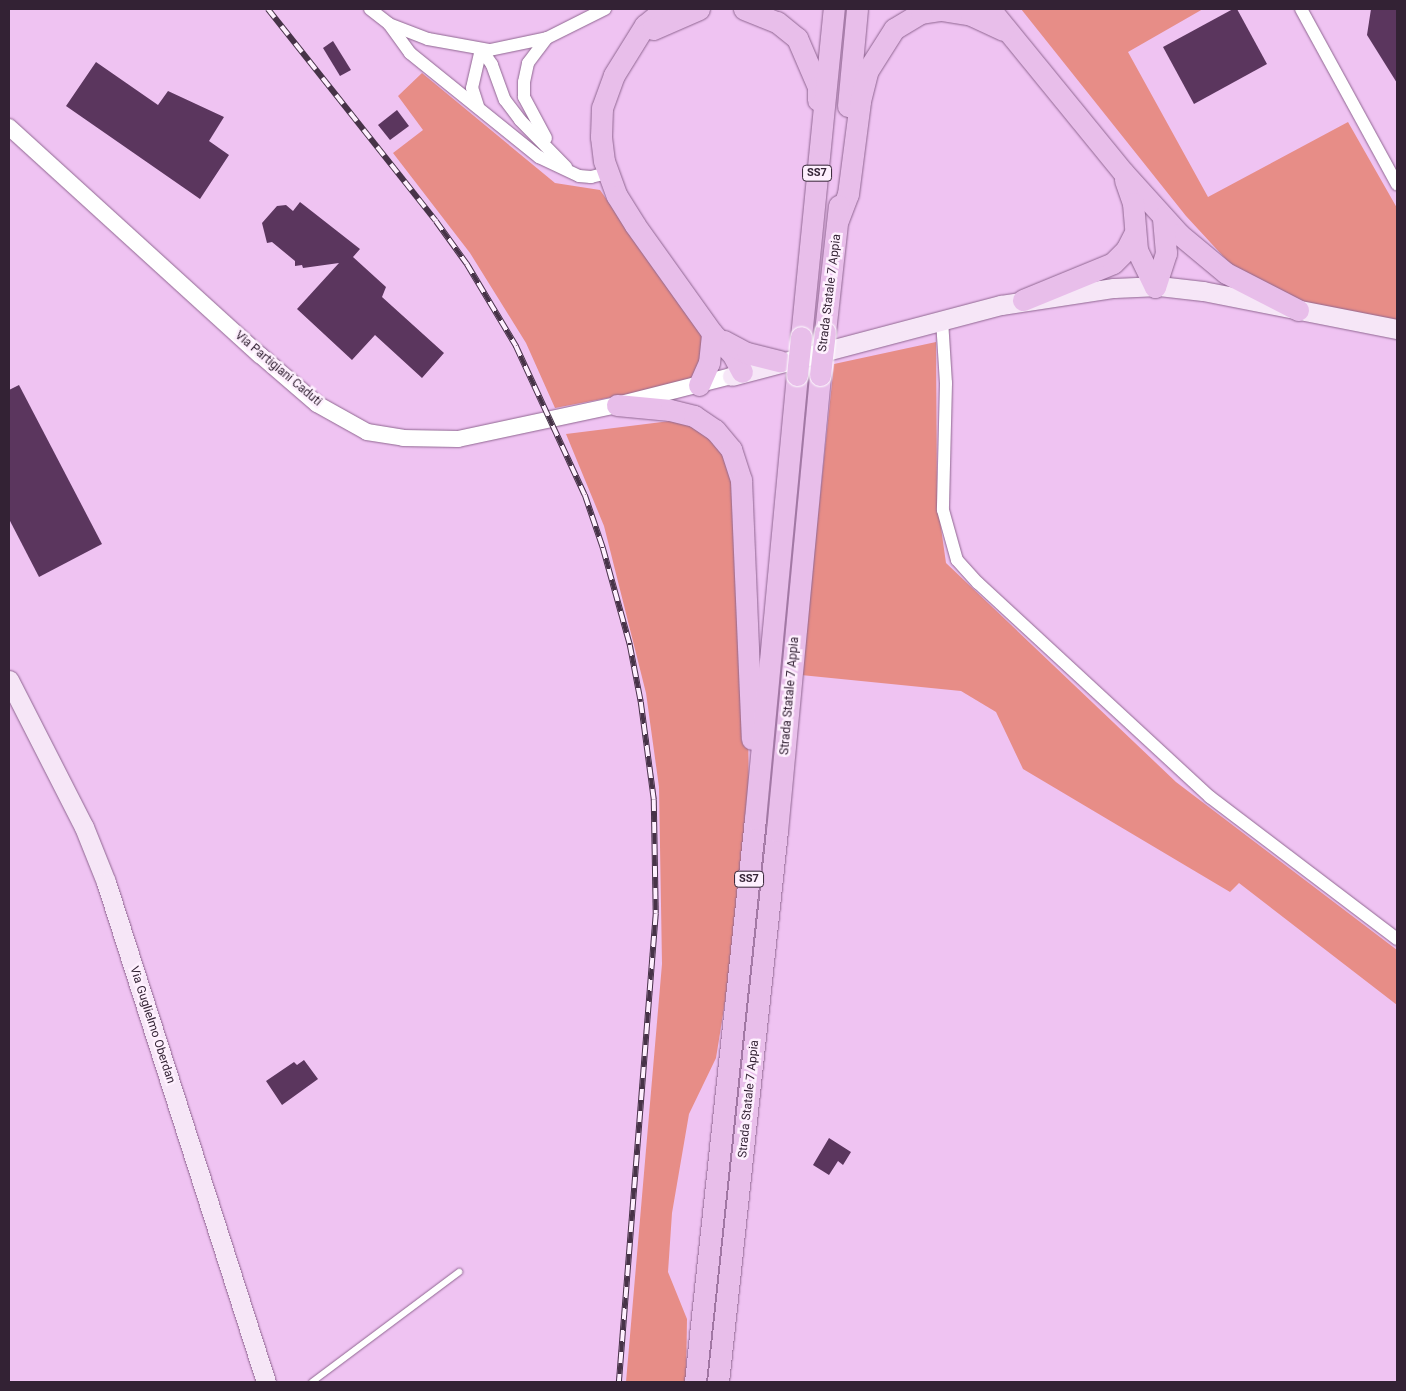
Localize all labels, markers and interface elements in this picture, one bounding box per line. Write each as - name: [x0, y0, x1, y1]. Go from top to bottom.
- road number: SS7: [802, 164, 832, 182]
- street label: Strada Statale 7 Appia: [816, 233, 844, 353]
- street label: Via Partigiani Caduti: [232, 329, 324, 409]
- street label: Strada Statale 7 Appia: [778, 636, 802, 756]
- road number: SS7: [734, 871, 764, 888]
- street label: Via Guglielmo Oberdan: [126, 965, 178, 1085]
- street label: Strada Statale 7 Appia: [736, 1039, 762, 1159]

